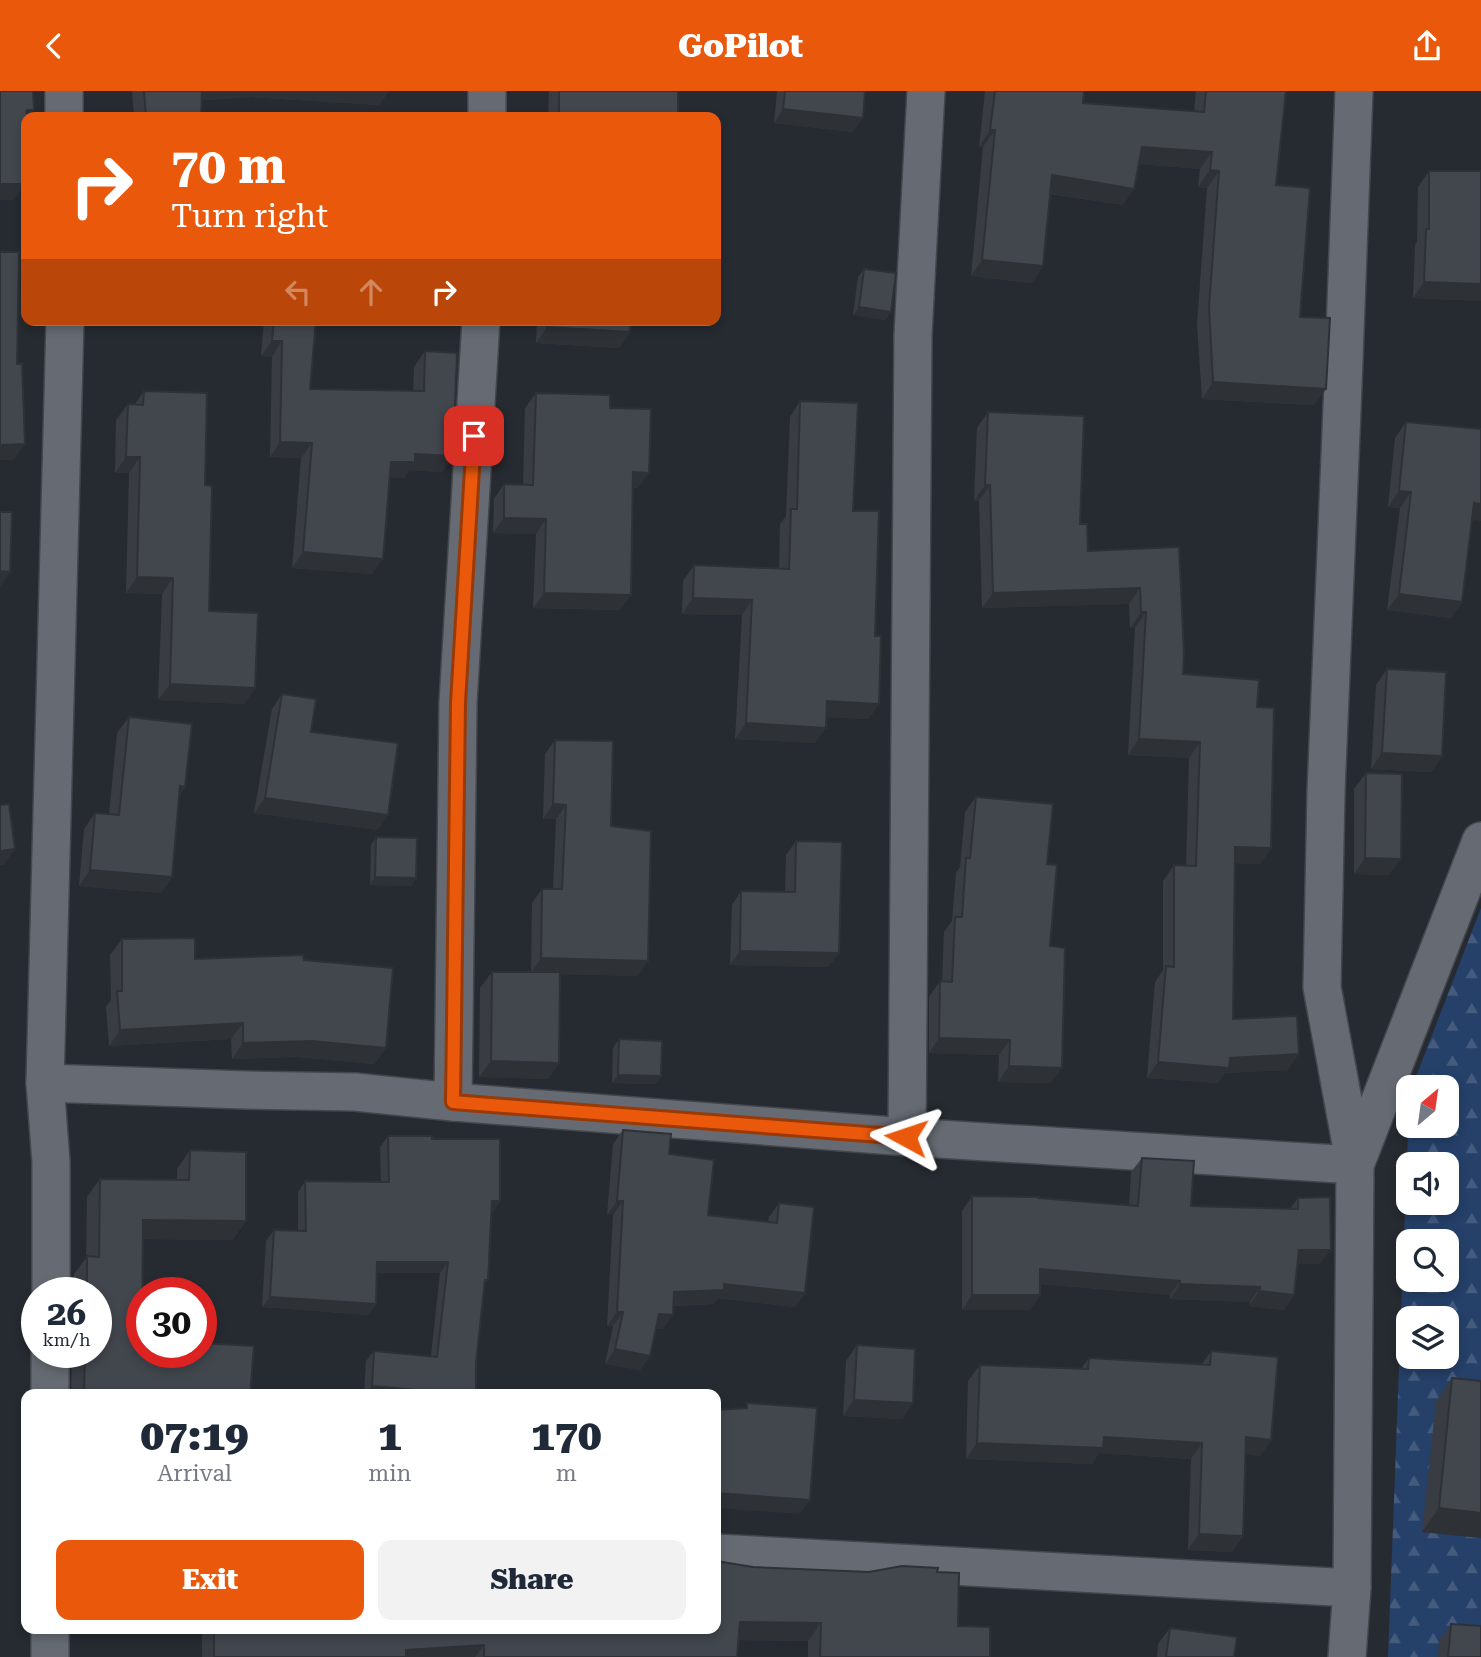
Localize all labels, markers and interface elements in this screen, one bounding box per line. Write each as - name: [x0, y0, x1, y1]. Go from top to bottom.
- icon: back: [35, 27, 73, 65]
- text: GoPilot: [678, 27, 803, 65]
- icon: share: [1408, 27, 1446, 65]
- text: 70 m: [171, 138, 286, 195]
- icon: right: [56, 140, 147, 231]
- text: Turn right: [171, 197, 328, 235]
- icon: left: [279, 273, 317, 311]
- icon: ahead: [352, 273, 390, 311]
- icon: right: [425, 273, 463, 311]
- pin: [444, 406, 504, 466]
- icon: arrive: [455, 417, 493, 455]
- north arrow: [1396, 1075, 1460, 1137]
- map controls: [1396, 1075, 1459, 1369]
- position arrow: [869, 1100, 943, 1174]
- button: sound: [1396, 1152, 1459, 1215]
- button: search: [1396, 1229, 1459, 1292]
- speed limit sign: 30: [126, 1277, 217, 1368]
- text: 26: [47, 1293, 86, 1334]
- button: layers: [1396, 1306, 1459, 1369]
- text: km/h: [42, 1329, 91, 1350]
- text: 07:19: [141, 1411, 249, 1460]
- text: 1: [378, 1411, 402, 1460]
- text: 170: [531, 1411, 601, 1460]
- text: Arrival: [157, 1460, 232, 1487]
- text: min: [368, 1460, 411, 1487]
- text: m: [556, 1460, 577, 1487]
- button: Exit: [56, 1540, 364, 1620]
- button: Share: [378, 1540, 686, 1620]

